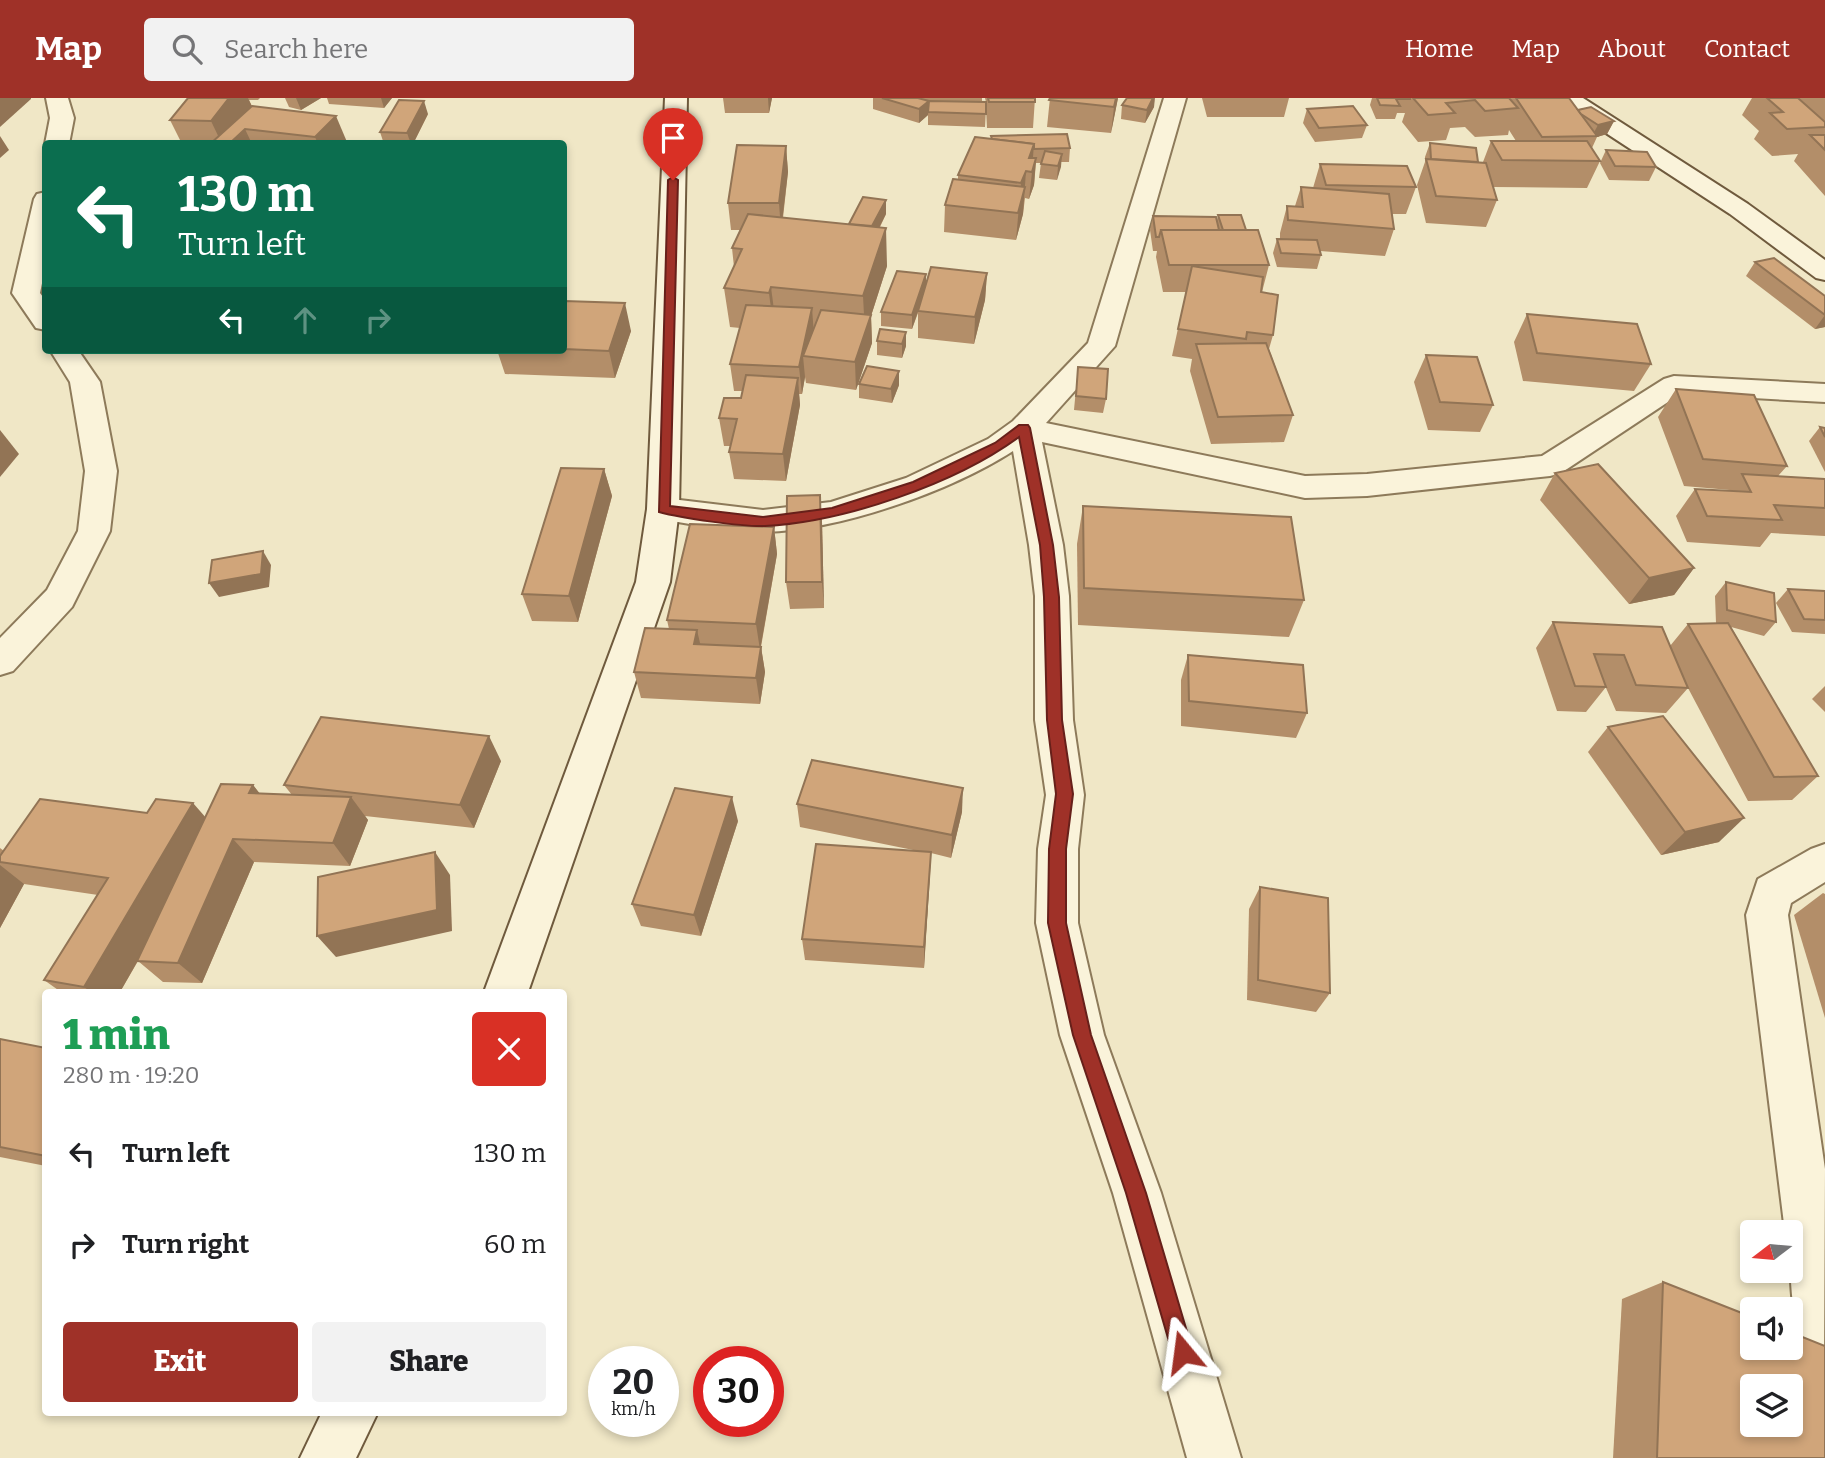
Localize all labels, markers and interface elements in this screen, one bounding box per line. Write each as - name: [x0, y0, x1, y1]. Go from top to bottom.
- search box: [144, 18, 634, 81]
- text: Map: [35, 29, 102, 69]
- icon: search: [168, 30, 206, 68]
- text: Search here: [224, 34, 368, 65]
- text: Home: [1405, 35, 1474, 63]
- text: Map: [1512, 35, 1560, 63]
- text: About: [1598, 35, 1666, 63]
- text: Contact: [1704, 35, 1790, 63]
- pin: [643, 108, 703, 180]
- icon: arrive: [654, 119, 692, 157]
- text: 130 m: [178, 165, 314, 224]
- icon: left: [63, 168, 154, 259]
- text: Turn left: [178, 225, 306, 263]
- icon: left: [213, 301, 251, 339]
- icon: ahead: [286, 301, 324, 339]
- icon: right: [359, 301, 397, 339]
- text: 1 min: [63, 1010, 170, 1060]
- button: close: [472, 1012, 546, 1086]
- text: 280 m · 19:20: [63, 1061, 200, 1089]
- icon: left: [63, 1135, 101, 1173]
- text: Turn left: [122, 1138, 230, 1169]
- text: 130 m: [474, 1138, 546, 1169]
- north arrow: [1740, 1220, 1802, 1283]
- map controls: [1740, 1220, 1803, 1437]
- icon: right: [63, 1226, 101, 1264]
- text: Turn right: [122, 1229, 249, 1260]
- text: 60 m: [484, 1229, 546, 1260]
- button: sound: [1740, 1297, 1803, 1360]
- position arrow: [1146, 1315, 1220, 1389]
- button: Exit: [63, 1322, 298, 1402]
- button: Share: [312, 1322, 546, 1402]
- speed limit sign: 30: [693, 1346, 784, 1437]
- text: 20: [613, 1361, 654, 1403]
- button: layers: [1740, 1374, 1803, 1437]
- text: km/h: [611, 1398, 656, 1420]

